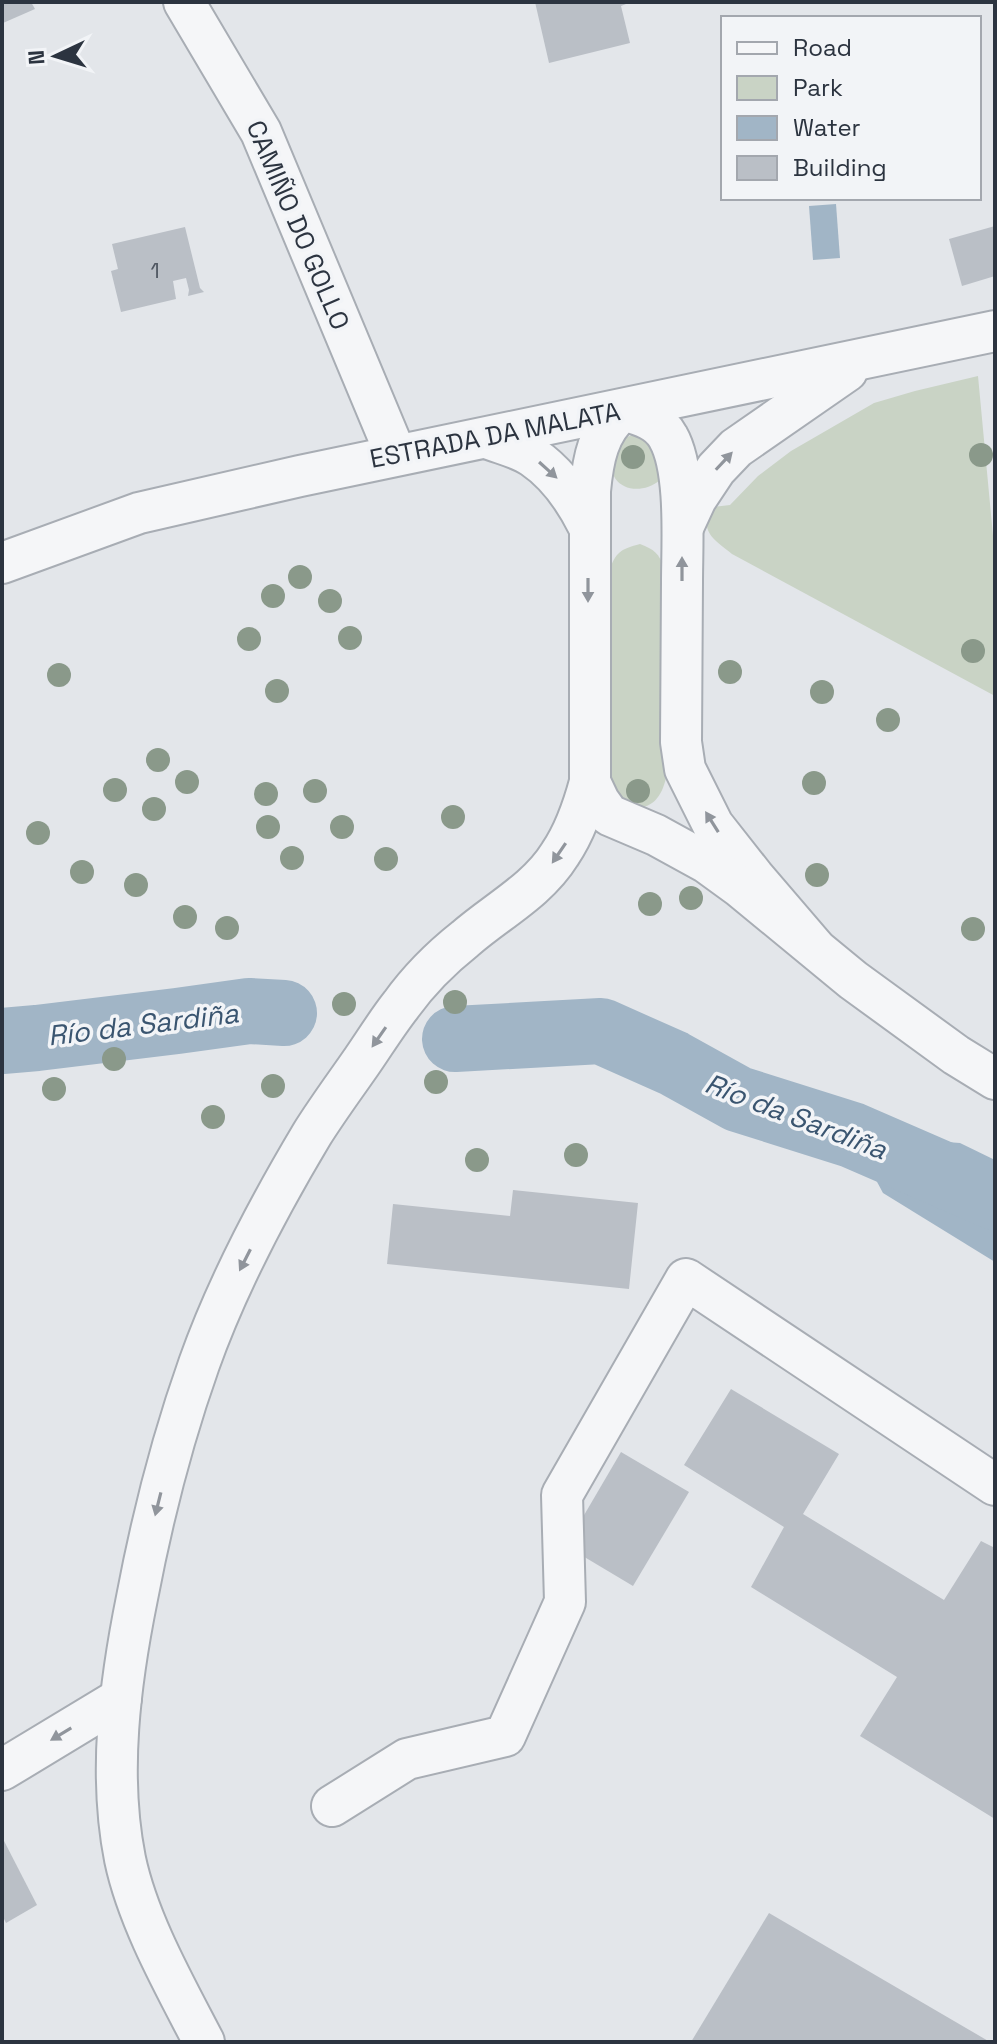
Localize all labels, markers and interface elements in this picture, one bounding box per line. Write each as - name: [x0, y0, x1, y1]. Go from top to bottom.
- north arrow: [16, 16, 96, 96]
- legend: [721, 16, 981, 200]
- text: Road: [793, 32, 852, 63]
- text: N: [22, 49, 51, 66]
- text: Park: [793, 72, 843, 103]
- text: Water: [793, 112, 861, 143]
- street label: CAMIÑO DO GOLLO: [239, 115, 357, 335]
- text: Building: [793, 152, 887, 183]
- house number: 1: [150, 256, 160, 284]
- street label: ESTRADA DA MALATA: [367, 394, 623, 476]
- one-way arrow: [714, 452, 732, 471]
- one-way arrow: [537, 461, 557, 478]
- one-way arrow: [676, 556, 688, 581]
- one-way arrow: [582, 578, 594, 603]
- one-way arrow: [705, 811, 720, 832]
- one-way arrow: [552, 843, 567, 864]
- water label: Río da Sardiña: [46, 994, 241, 1054]
- one-way arrow: [372, 1027, 387, 1048]
- water label: Río da Sardiña: [700, 1065, 893, 1167]
- one-way arrow: [238, 1248, 251, 1271]
- one-way arrow: [151, 1492, 164, 1517]
- one-way arrow: [50, 1727, 72, 1741]

